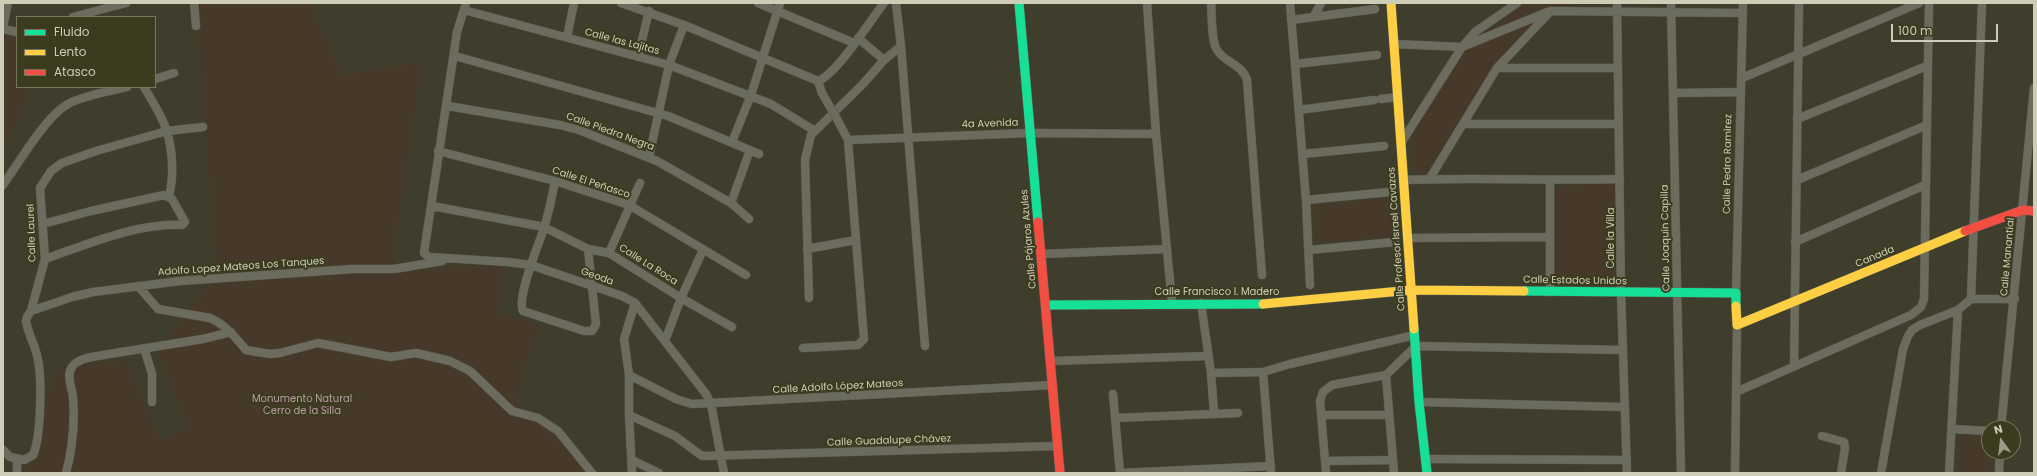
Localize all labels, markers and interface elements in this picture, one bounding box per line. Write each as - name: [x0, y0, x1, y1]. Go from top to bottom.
- legend: [16, 16, 156, 88]
- scale bar: [1893, 16, 2000, 42]
- text: 100 m: [1898, 22, 1932, 39]
- text: Fluido: [54, 23, 89, 40]
- street label: Calle las Lajitas: [583, 26, 661, 58]
- text: Lento: [54, 43, 86, 60]
- text: Atasco: [54, 63, 96, 80]
- street label: Calle Piedra Negra: [564, 110, 656, 154]
- street label: Calle Pedro Ramírez: [1721, 114, 1735, 214]
- street label: 4a Avenida: [961, 117, 1019, 131]
- street label: Calle El Peñasco: [550, 165, 632, 201]
- street label: Calle Profesor Israel Cavazos: [1386, 167, 1408, 311]
- street label: Calle Joaquín Capilla: [1659, 185, 1673, 291]
- street label: Calle Pájaros Azules: [1019, 189, 1039, 289]
- street label: Calle Laurel: [25, 204, 39, 262]
- street label: Calle la Villa: [1605, 207, 1617, 269]
- street label: Calle Manantial: [1999, 217, 2017, 297]
- street label: Calle La Roca: [616, 242, 680, 288]
- street label: Canada: [1854, 243, 1896, 271]
- street label: Adolfo Lopez Mateos Los Tanques: [157, 255, 325, 279]
- street label: Geoda: [579, 266, 615, 288]
- street label: Calle Estados Unidos: [1523, 274, 1627, 288]
- street label: Calle Francisco I. Madero: [1155, 286, 1279, 298]
- street label: Calle Adolfo López Mateos: [772, 378, 904, 396]
- park label: Monumento Natural Cerro de la Silla: [252, 393, 352, 416]
- north arrow: [1981, 420, 2021, 460]
- text: N: [1992, 421, 2004, 438]
- street label: Calle Guadalupe Chávez: [827, 433, 951, 449]

